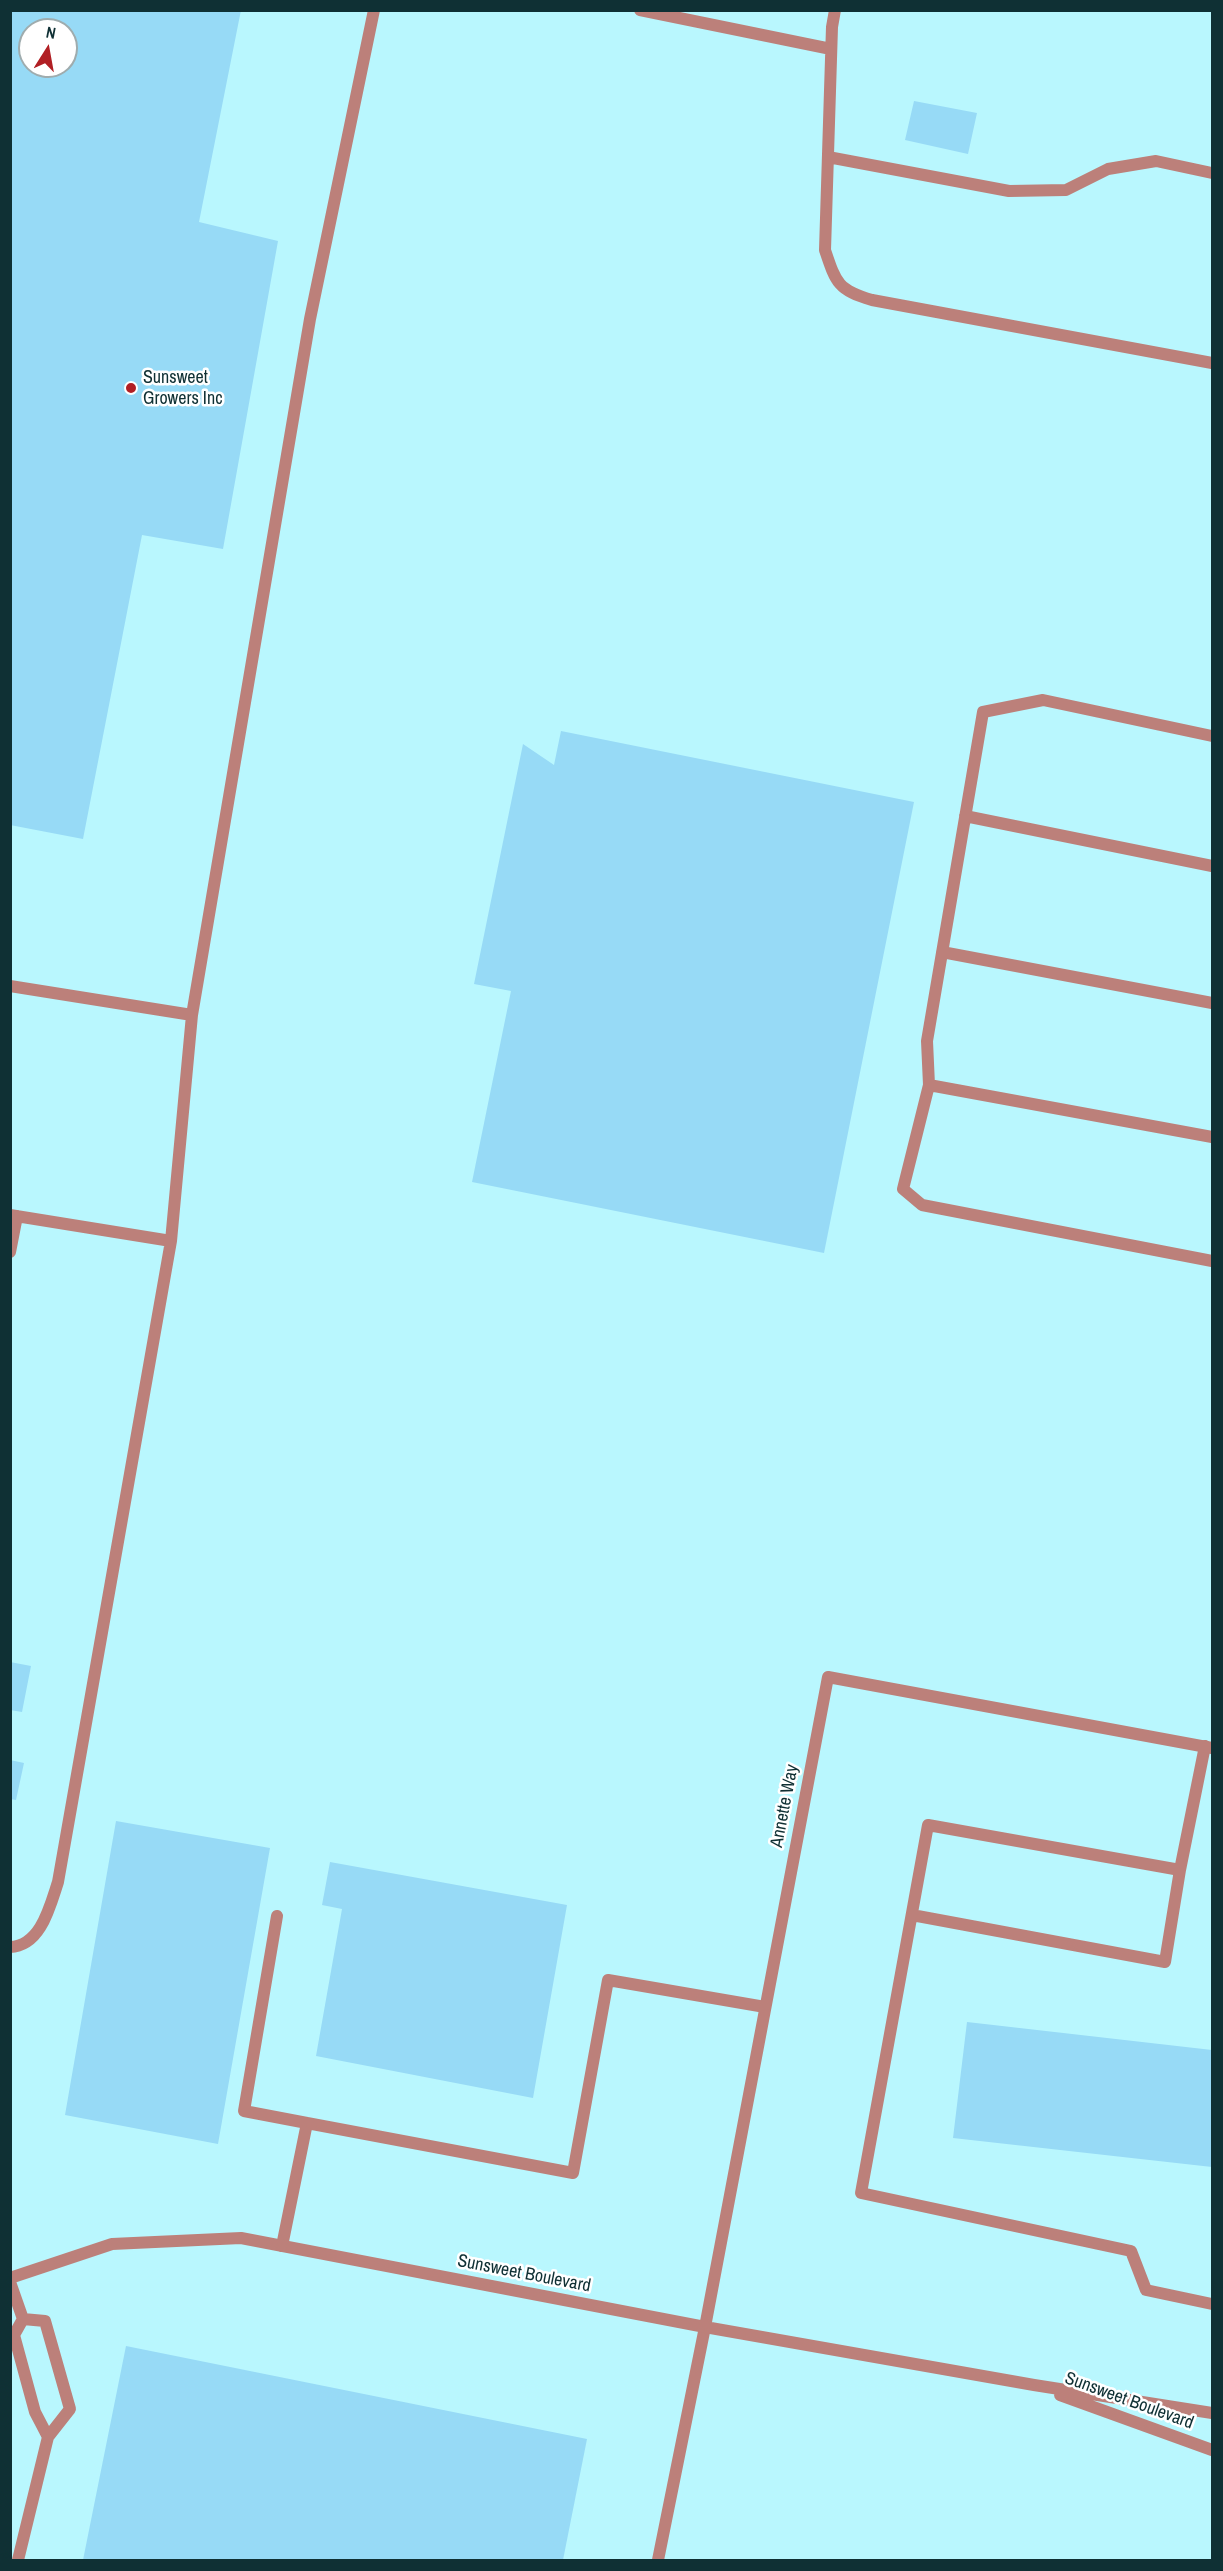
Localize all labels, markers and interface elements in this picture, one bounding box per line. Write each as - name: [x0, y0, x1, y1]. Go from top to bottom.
- north arrow: [18, 18, 78, 78]
- text: N: [44, 21, 58, 44]
- place label: Sunsweet Growers Inc: [143, 367, 223, 410]
- marker: Sunsweet Growers Inc: [124, 381, 138, 395]
- street label: Annette Way: [766, 1763, 804, 1849]
- street label: Sunsweet Boulevard: [455, 2250, 593, 2298]
- street label: Sunsweet Boulevard: [1062, 2368, 1196, 2434]

